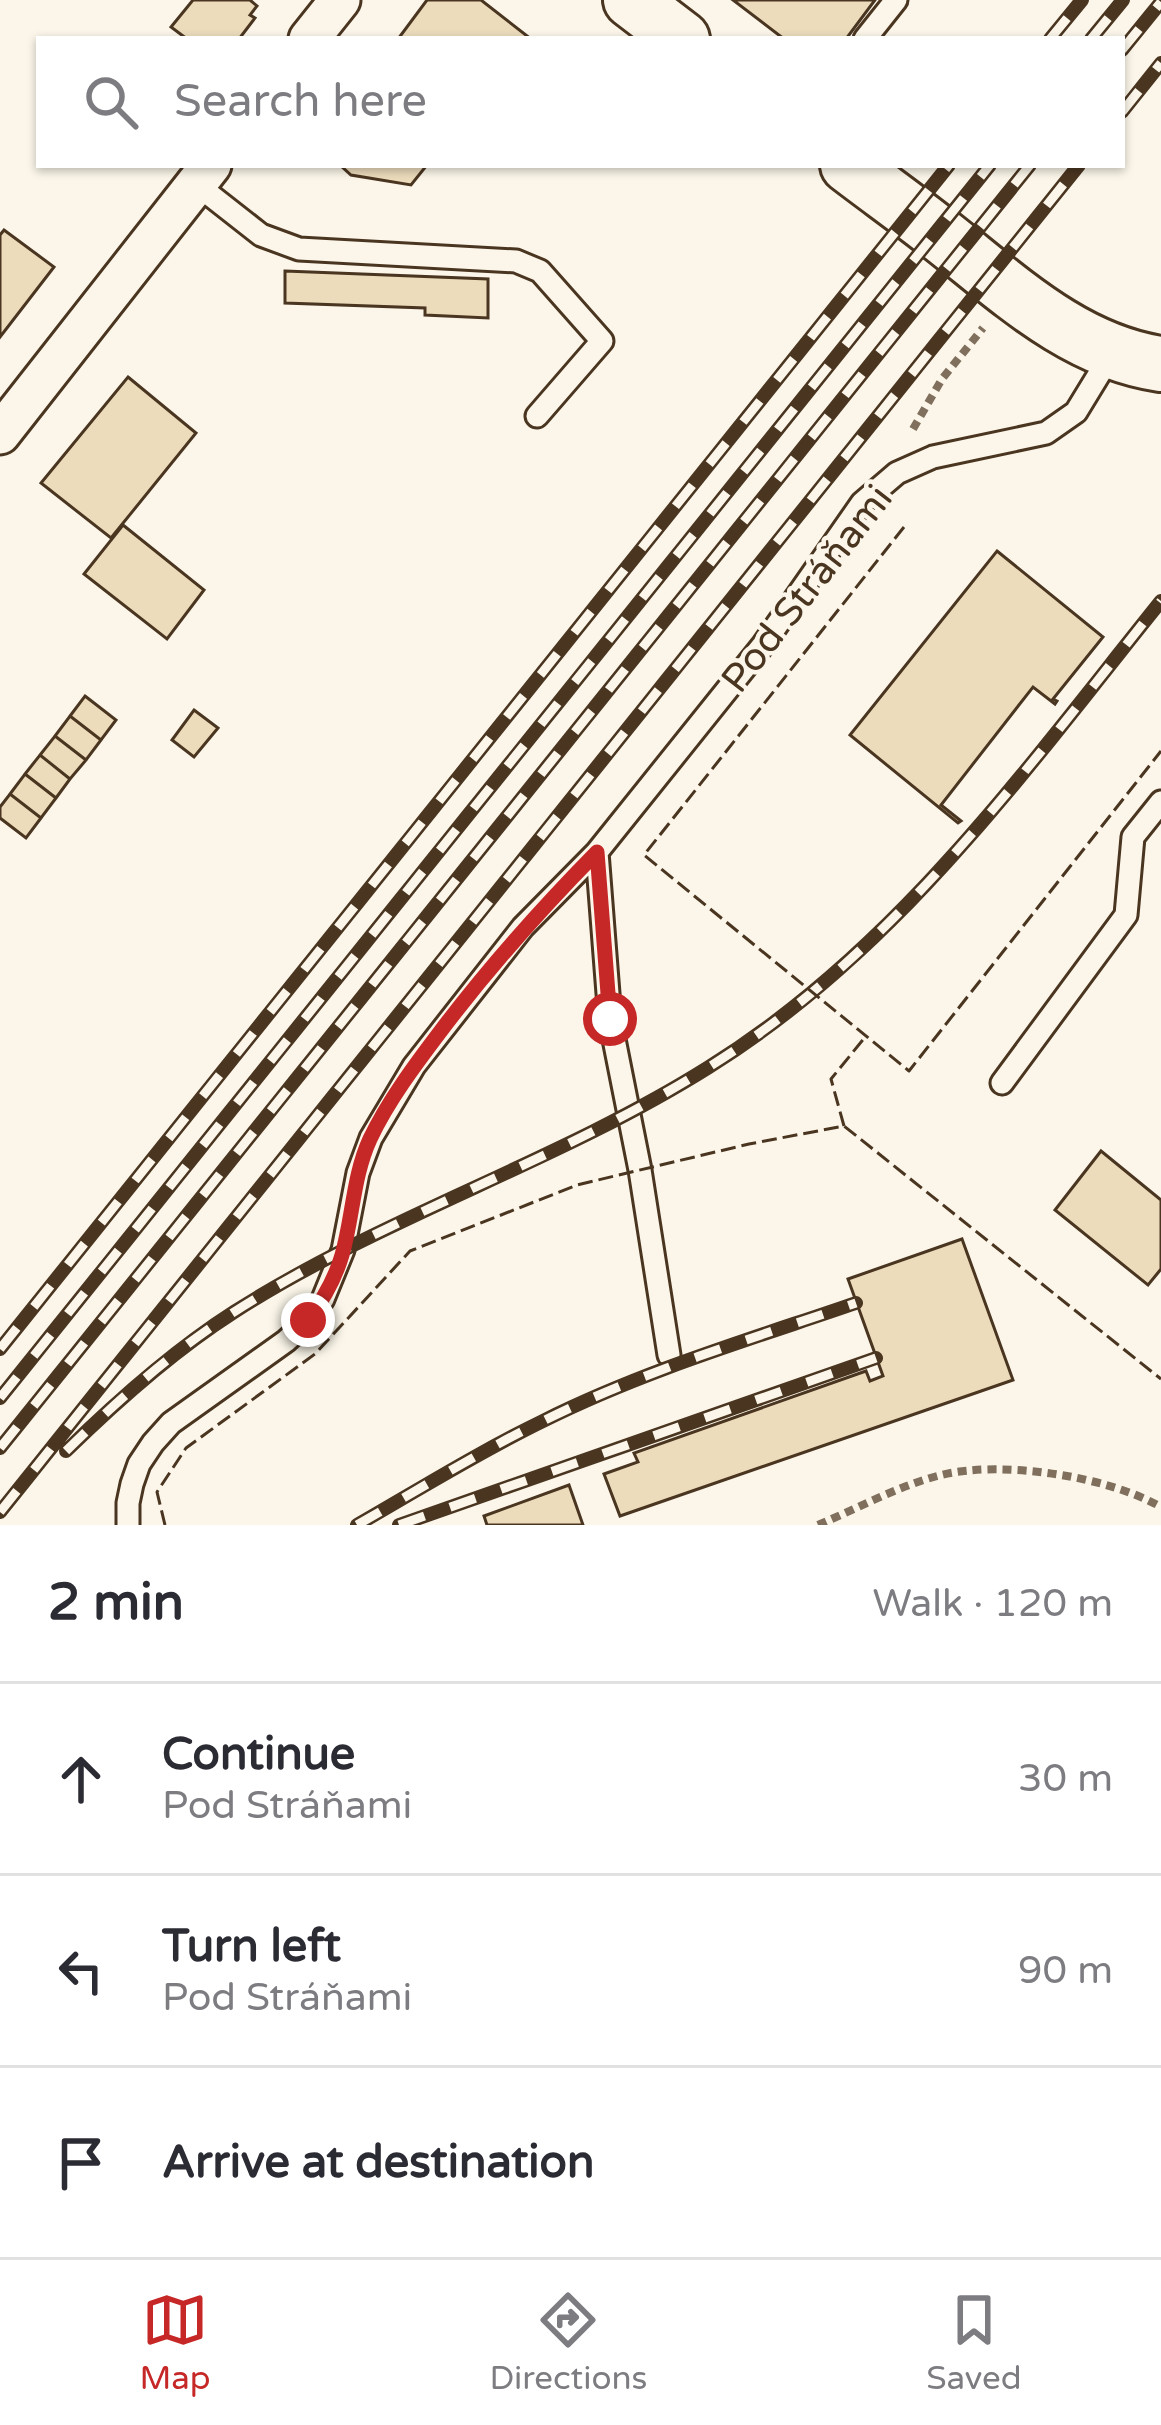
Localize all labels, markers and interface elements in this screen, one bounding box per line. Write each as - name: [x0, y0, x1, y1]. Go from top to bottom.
- search box: [36, 36, 1125, 168]
- icon: search: [78, 69, 144, 135]
- text: Search here: [174, 75, 427, 129]
- street label: Pod Stráňami: [712, 476, 903, 702]
- route start: [583, 992, 637, 1046]
- route end: [281, 1293, 335, 1347]
- text: 2 min: [48, 1572, 184, 1634]
- text: Walk · 120 m: [872, 1580, 1113, 1627]
- text: Continue: [162, 1728, 355, 1782]
- icon: ahead: [48, 1746, 114, 1812]
- text: 30 m: [1018, 1755, 1113, 1802]
- text: Pod Stráňami: [162, 1782, 412, 1829]
- text: Turn left: [162, 1920, 341, 1974]
- icon: left: [48, 1938, 114, 2004]
- text: 90 m: [1018, 1947, 1113, 1994]
- text: Pod Stráňami: [162, 1974, 412, 2021]
- icon: arrive: [48, 2130, 114, 2196]
- text: Arrive at destination: [162, 2136, 594, 2190]
- tab: Map: [139, 2287, 211, 2398]
- tab: Directions: [489, 2287, 647, 2398]
- tab: Saved: [926, 2287, 1022, 2398]

